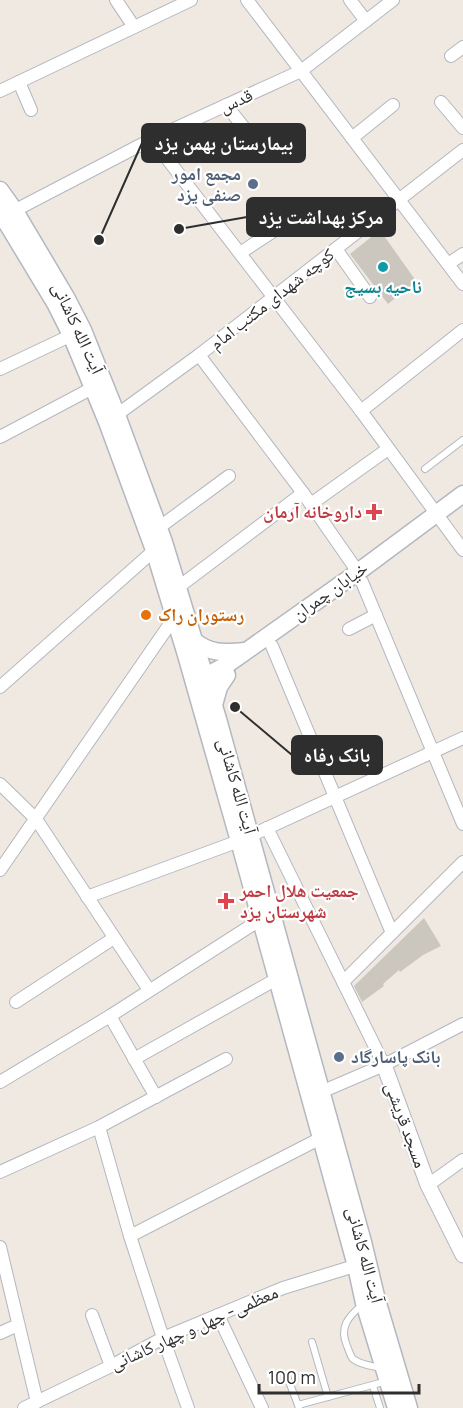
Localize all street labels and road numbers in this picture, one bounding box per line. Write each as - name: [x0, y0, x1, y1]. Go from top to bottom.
- street label: قدس: [215, 82, 256, 118]
- street label: کوچه شهدای مکتب امام: [204, 242, 340, 355]
- street label: آیت الله کاشانی: [47, 278, 111, 378]
- street label: خیابان چمران: [287, 555, 372, 625]
- street label: آیت الله کاشانی: [213, 735, 263, 837]
- street label: مسجد قریشی: [380, 1078, 434, 1171]
- street label: آیت الله کاشانی: [342, 1204, 390, 1306]
- street label: معظمی- چهل و چهار کاشانی: [106, 1279, 281, 1375]

